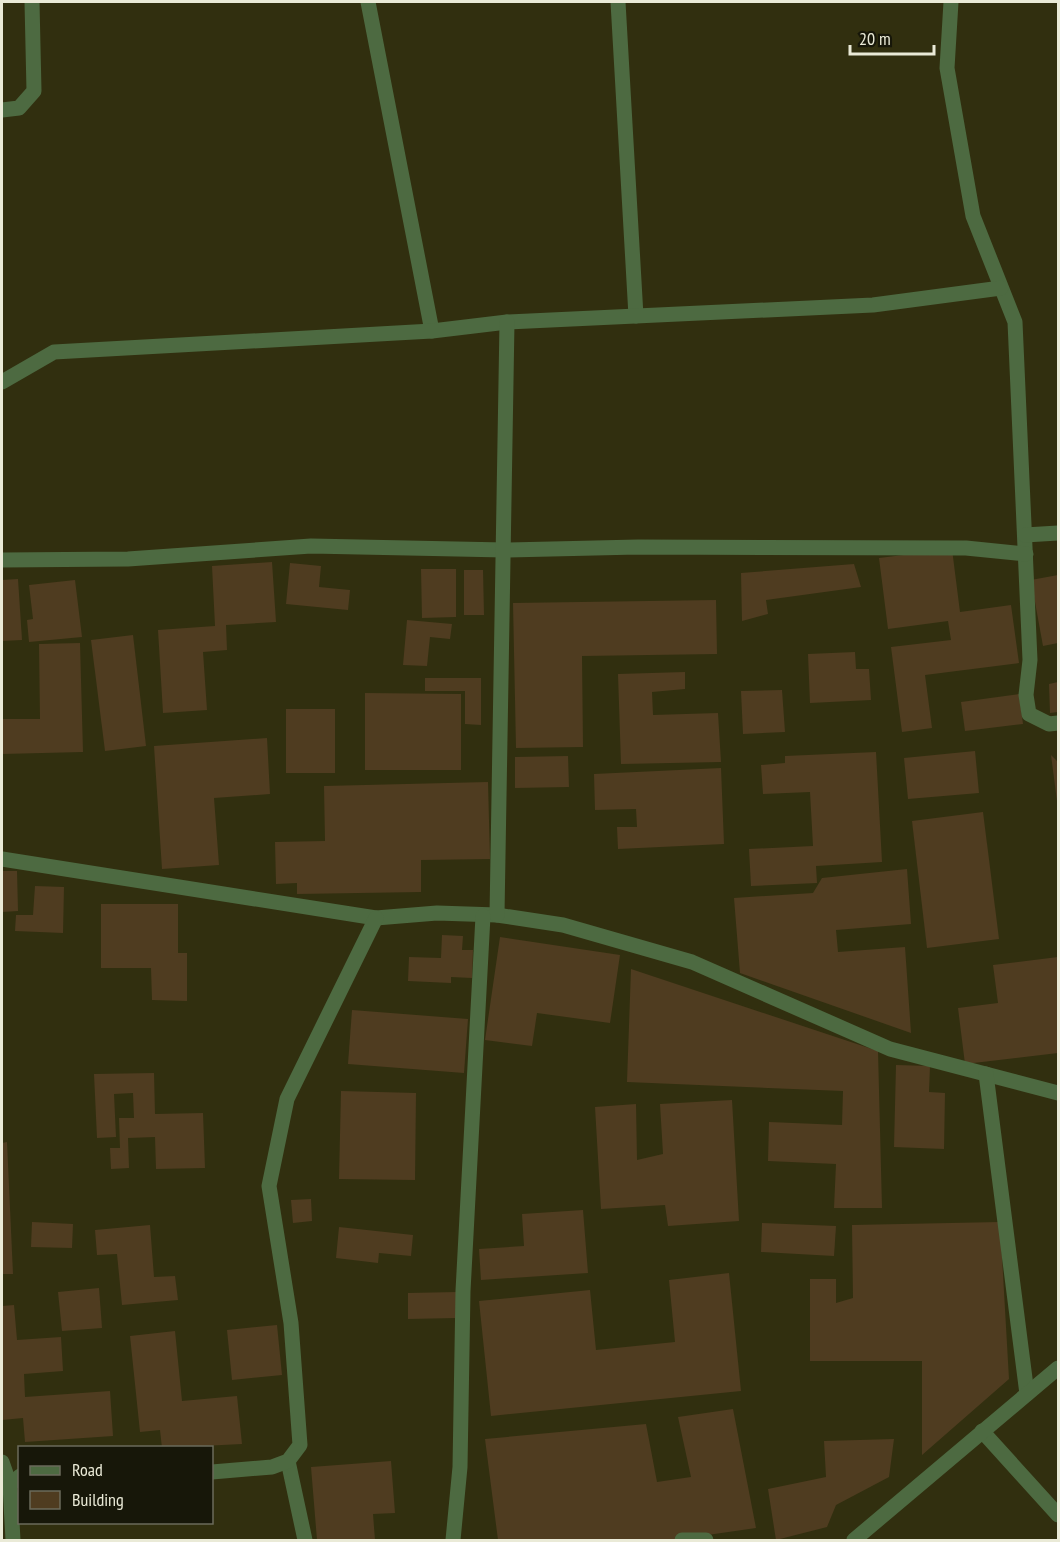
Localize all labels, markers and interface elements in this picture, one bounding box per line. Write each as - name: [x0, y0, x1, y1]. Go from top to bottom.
- scale bar: [850, 18, 934, 56]
- text: 20 m: [859, 27, 891, 50]
- legend: [18, 1446, 213, 1524]
- text: Road: [72, 1458, 103, 1481]
- text: Building: [72, 1488, 124, 1511]

